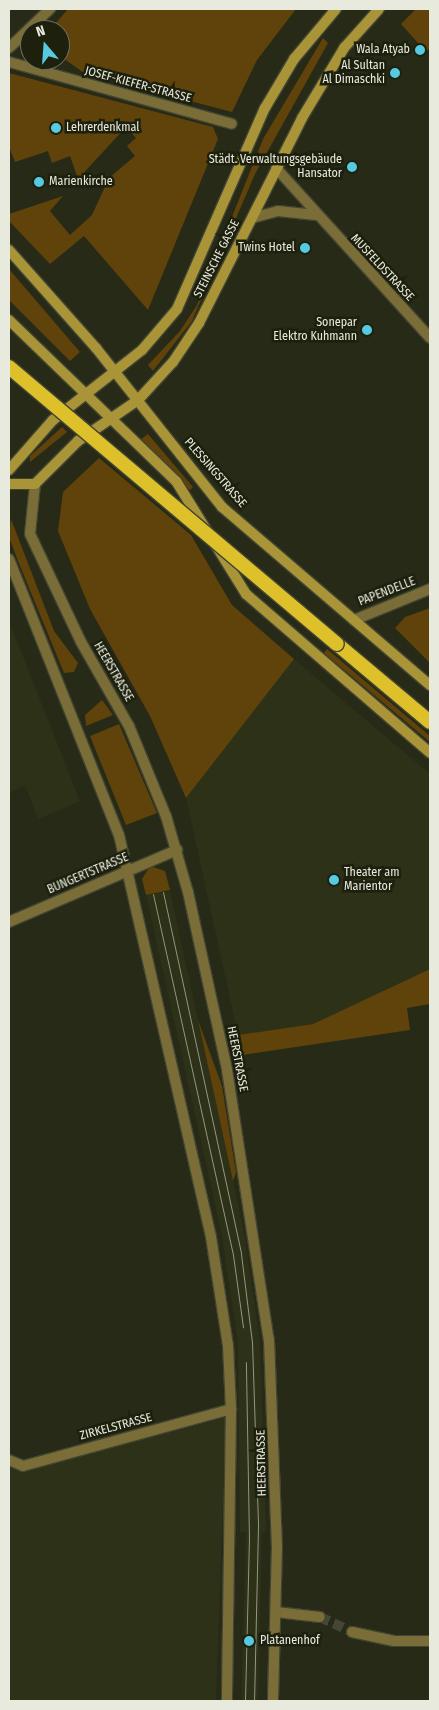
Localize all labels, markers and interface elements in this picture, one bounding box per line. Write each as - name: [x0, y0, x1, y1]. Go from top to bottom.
- north arrow: [20, 20, 70, 70]
- text: N: [34, 22, 47, 41]
- place label: Wala Atyab: [356, 43, 410, 57]
- marker: Wala Atyab: [414, 44, 426, 56]
- place label: Al Sultan Al Dimaschki: [322, 59, 385, 87]
- street label: JOSEF-KIEFER-STRASSE: [83, 64, 193, 106]
- marker: Al Sultan Al Dimaschki: [389, 67, 401, 79]
- place label: Lehrerdenkmal: [66, 121, 139, 135]
- marker: Lehrerdenkmal: [50, 122, 62, 134]
- place label: Städt. Verwaltungsgebäude Hansator: [209, 153, 342, 181]
- marker: Städt. Verwaltungsgebäude Hansator: [346, 161, 358, 173]
- place label: Marienkirche: [49, 175, 113, 189]
- marker: Marienkirche: [33, 176, 45, 188]
- street label: STEINSCHE GASSE: [191, 218, 243, 300]
- street label: MUSFELDSTRASSE: [347, 232, 417, 304]
- place label: Twins Hotel: [238, 241, 295, 255]
- marker: Twins Hotel: [299, 242, 311, 254]
- place label: Sonepar Elektro Kuhmann: [273, 316, 357, 344]
- marker: Sonepar Elektro Kuhmann: [361, 324, 373, 336]
- street label: PLESSINGSTRASSE: [181, 435, 249, 511]
- street label: PAPENDELLE: [356, 575, 418, 609]
- street label: HEERSTRASSE: [90, 640, 136, 704]
- street label: BUNGERTSTRASSE: [45, 850, 131, 898]
- place label: Theater am Marientor: [344, 866, 399, 894]
- marker: Theater am Marientor: [328, 874, 340, 886]
- street label: HEERSTRASSE: [224, 1025, 250, 1093]
- street label: ZIRKELSTRASSE: [78, 1410, 154, 1444]
- street label: HEERSTRASSE: [254, 1430, 270, 1496]
- marker: Platanenhof: [242, 1634, 256, 1648]
- place label: Platanenhof: [260, 1634, 320, 1648]

